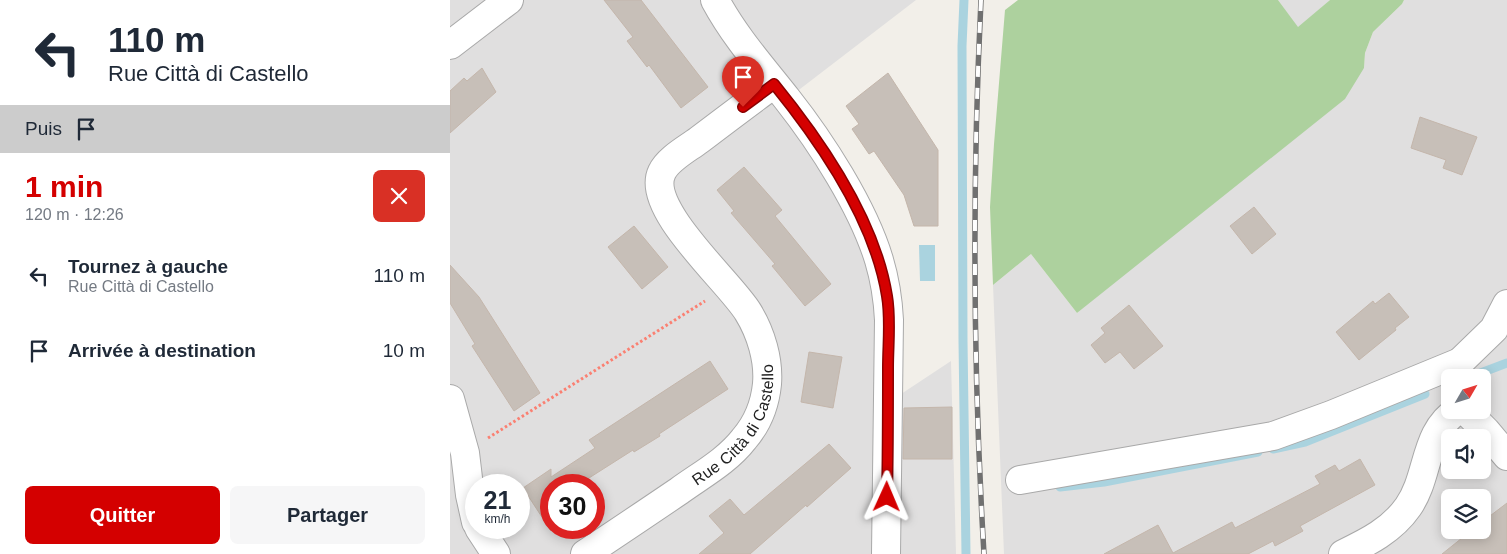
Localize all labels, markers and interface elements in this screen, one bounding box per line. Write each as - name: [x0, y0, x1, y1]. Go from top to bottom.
- icon: left: [25, 20, 90, 85]
- text: 110 m: [108, 20, 205, 59]
- pin: [722, 56, 764, 107]
- text: Rue Città di Castello: [108, 61, 309, 86]
- icon: arrive: [729, 63, 757, 91]
- icon: arrive: [72, 115, 100, 143]
- text: Puis: [25, 118, 62, 139]
- text: 1 min: [25, 170, 103, 203]
- button: close: [373, 170, 425, 222]
- text: 120 m · 12:26: [25, 206, 124, 223]
- text: Tournez à gauche: [68, 256, 228, 277]
- icon: left: [25, 262, 53, 290]
- text: 110 m: [374, 265, 425, 286]
- text: Rue Città di Castello: [68, 278, 214, 295]
- icon: arrive: [25, 337, 53, 365]
- text: Arrivée à destination: [68, 340, 256, 361]
- text: 10 m: [383, 340, 425, 361]
- street label: Rue Città di Castello: [689, 363, 776, 488]
- north arrow: [1441, 369, 1491, 419]
- map controls: [1441, 369, 1491, 539]
- button: sound: [1441, 429, 1491, 479]
- position arrow: [860, 470, 912, 522]
- speed limit sign: 30: [540, 474, 605, 539]
- button: Quitter: [25, 486, 220, 544]
- button: Partager: [230, 486, 425, 544]
- text: 21: [484, 486, 511, 514]
- button: layers: [1441, 489, 1491, 539]
- text: km/h: [484, 512, 511, 526]

